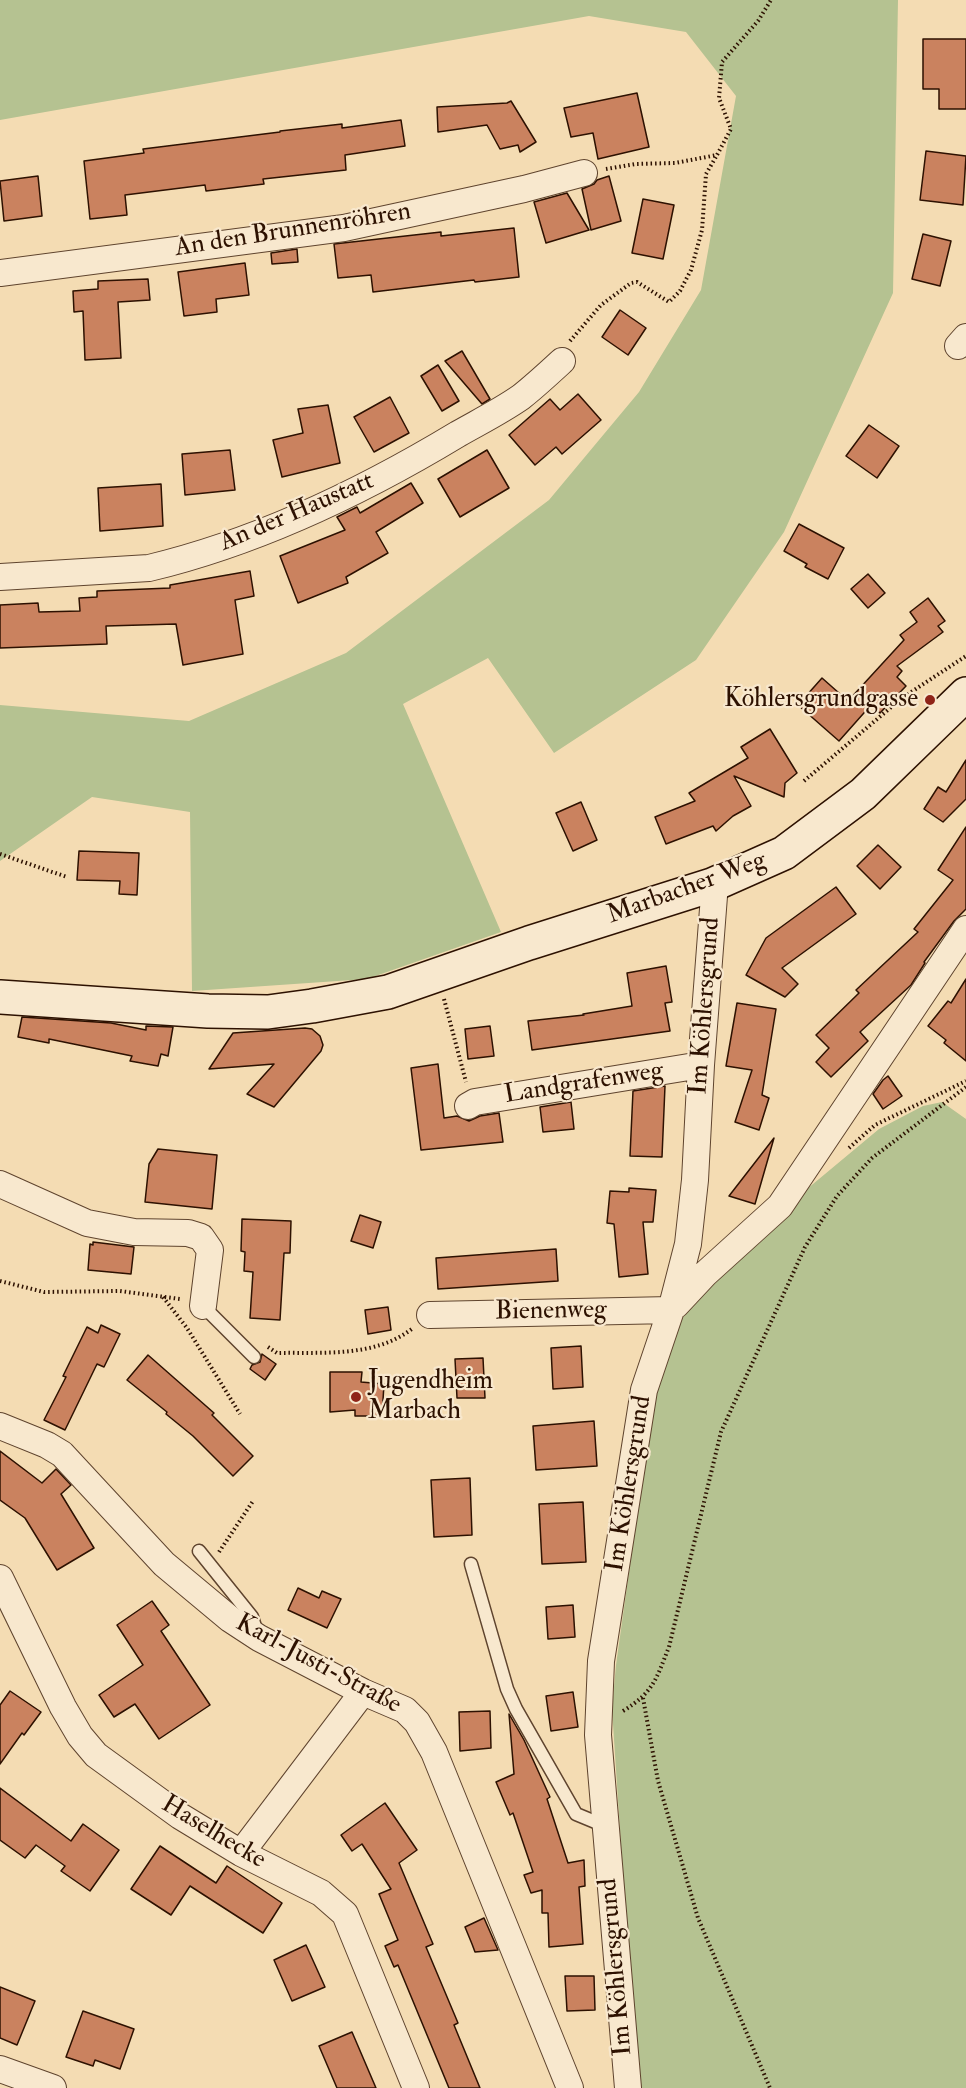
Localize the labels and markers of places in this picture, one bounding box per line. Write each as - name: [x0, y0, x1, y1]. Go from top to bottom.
- place label: Köhlersgrundgasse: [724, 684, 918, 716]
- marker: Köhlersgrundgasse: [923, 693, 937, 707]
- place label: Jugendheim Marbach: [368, 1366, 493, 1428]
- marker: Jugendheim Marbach: [349, 1390, 363, 1404]

